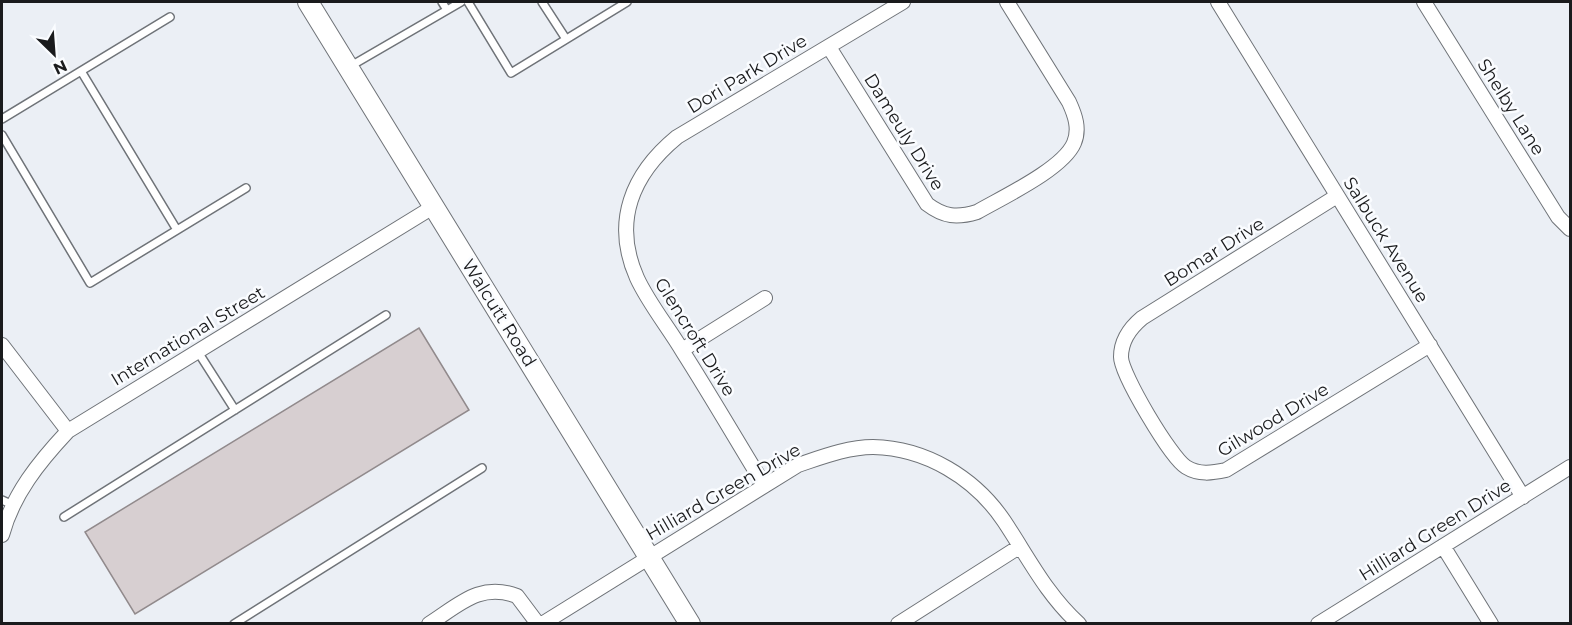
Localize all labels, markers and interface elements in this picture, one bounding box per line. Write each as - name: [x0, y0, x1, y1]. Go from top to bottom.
- north arrow: [24, 24, 84, 84]
- street label: Dori Park Drive: [683, 30, 811, 118]
- street label: Shelby Lane: [1473, 55, 1549, 159]
- text: N: [50, 56, 70, 78]
- street label: Dameuly Drive: [859, 69, 949, 195]
- street label: Salbuck Avenue: [1338, 173, 1434, 307]
- street label: Bomar Drive: [1160, 212, 1268, 291]
- street label: Walcutt Road: [457, 255, 541, 371]
- street label: Glencroft Drive: [650, 274, 740, 400]
- street label: International Street: [107, 281, 269, 391]
- street label: Gilwood Drive: [1213, 378, 1333, 462]
- street label: Hilliard Green Drive: [642, 439, 804, 545]
- street label: Hilliard Green Drive: [1355, 474, 1515, 586]

